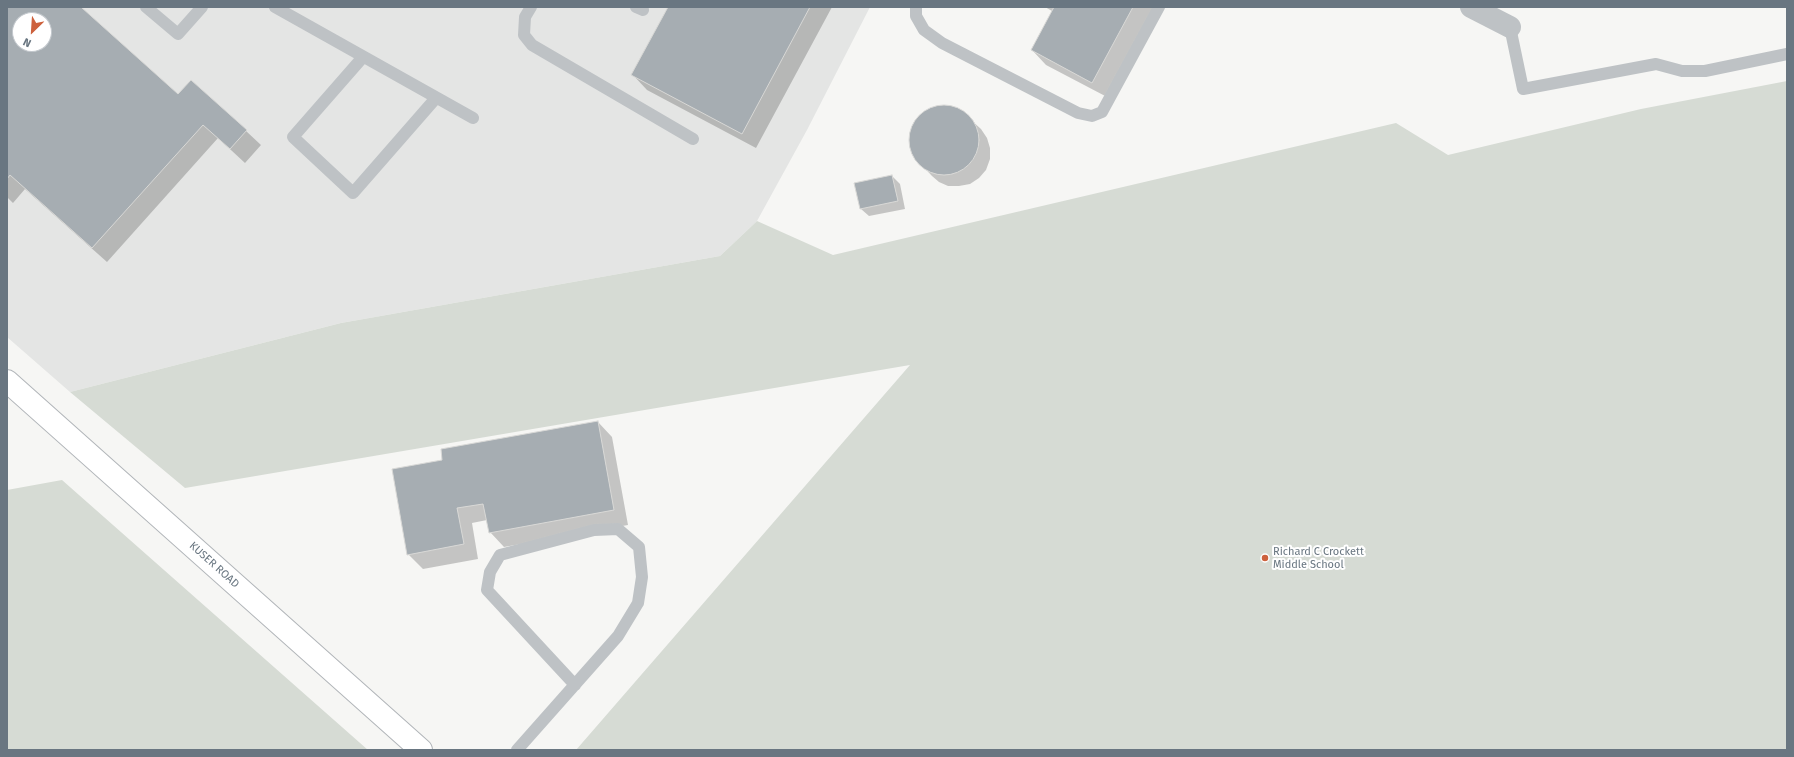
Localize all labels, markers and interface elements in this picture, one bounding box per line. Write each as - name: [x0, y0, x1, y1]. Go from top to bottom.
- north arrow: [12, 12, 52, 52]
- text: N: [21, 35, 33, 50]
- street label: KUSER ROAD: [186, 539, 242, 591]
- place label: Richard C Crockett Middle School: [1273, 545, 1364, 571]
- marker: Richard C Crockett Middle School: [1260, 553, 1270, 563]

